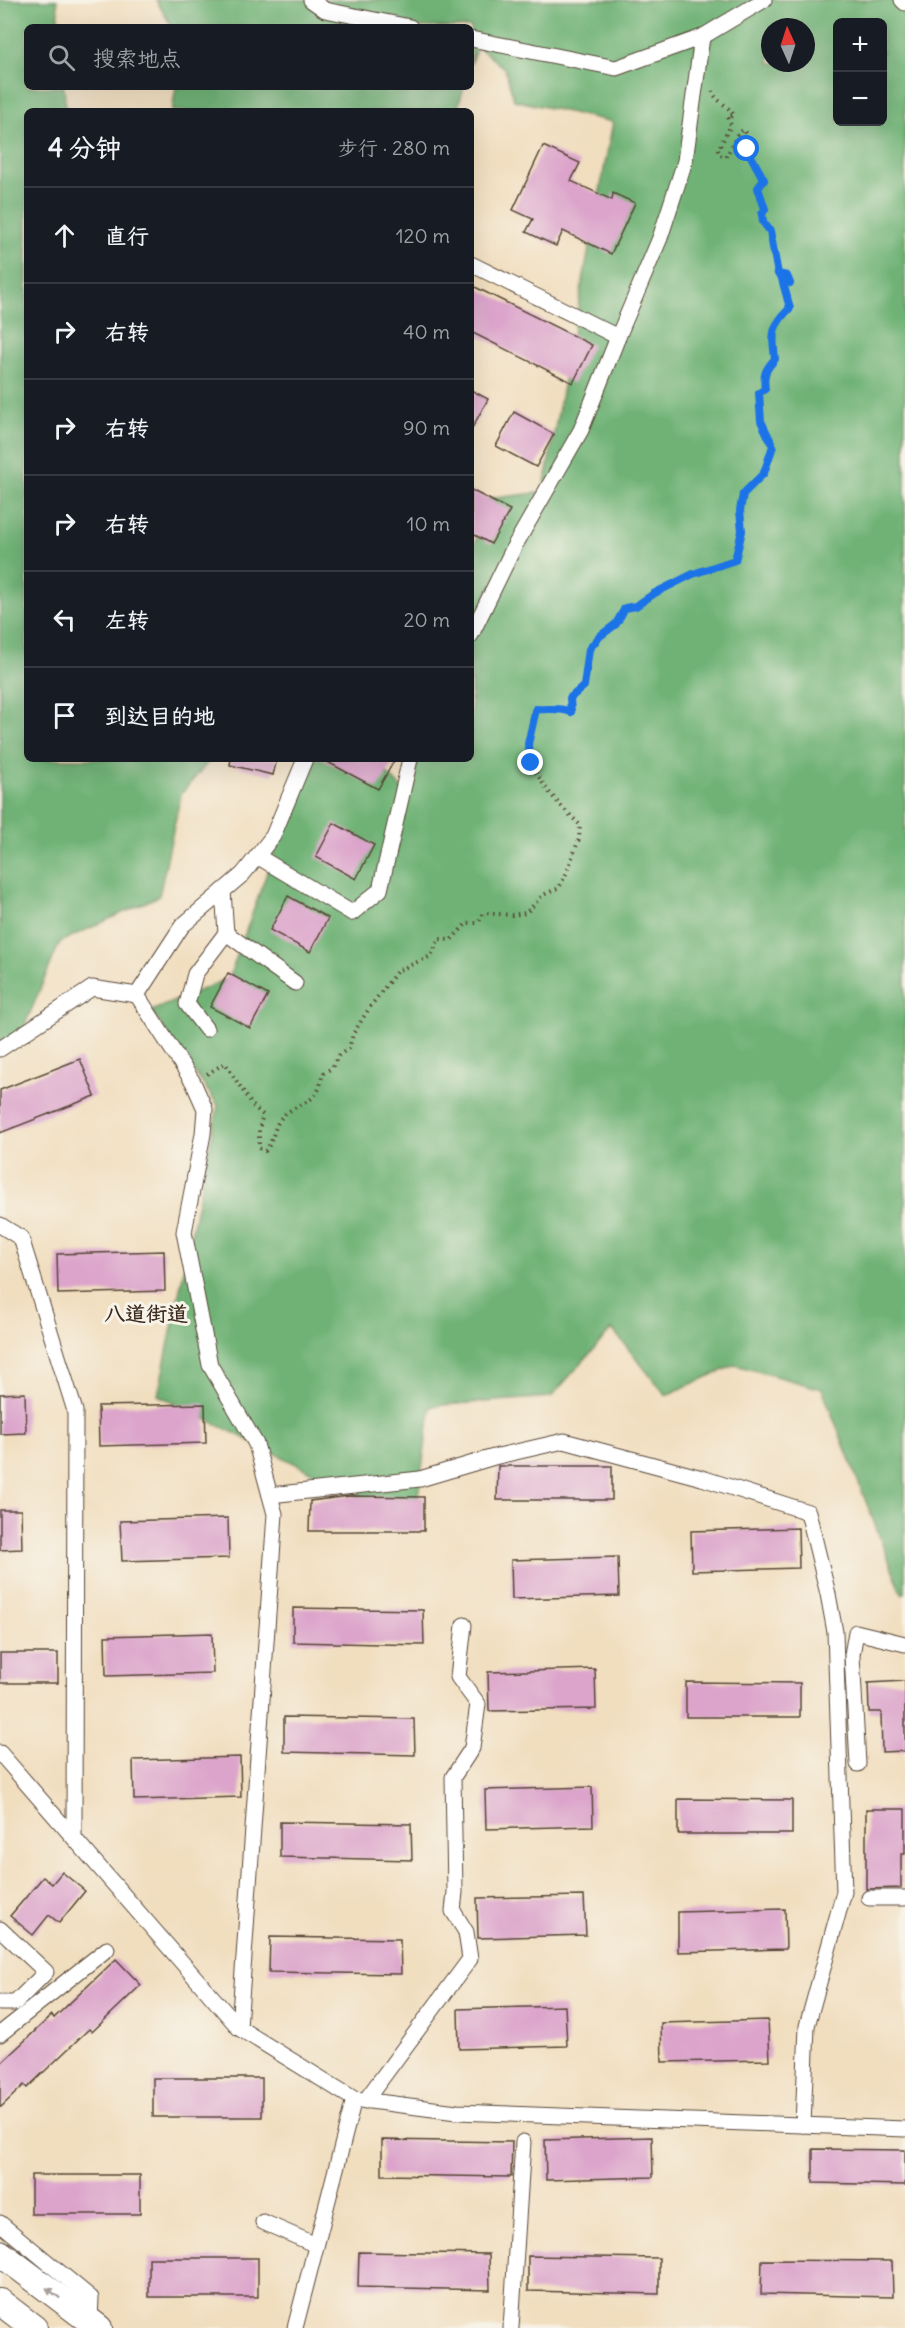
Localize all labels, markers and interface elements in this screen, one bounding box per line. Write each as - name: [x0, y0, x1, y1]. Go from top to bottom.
- north arrow: [761, 18, 815, 72]
- map controls: [833, 18, 887, 126]
- button: +: [833, 18, 887, 72]
- search box: [24, 24, 474, 90]
- icon: search: [45, 41, 78, 74]
- text: 搜索地点: [93, 44, 181, 72]
- button: −: [833, 72, 887, 126]
- text: 4 分钟: [48, 131, 121, 164]
- text: 步行 · 280 m: [338, 135, 450, 160]
- route start: [733, 135, 759, 161]
- icon: ahead: [48, 219, 81, 252]
- text: 直行: [105, 222, 149, 250]
- text: 120 m: [396, 223, 450, 248]
- icon: right: [48, 315, 81, 348]
- text: 右转: [105, 318, 149, 346]
- text: 40 m: [403, 319, 450, 344]
- icon: right: [48, 411, 81, 444]
- text: 右转: [105, 414, 149, 442]
- text: 90 m: [403, 415, 450, 440]
- icon: right: [48, 507, 81, 540]
- text: 右转: [105, 510, 149, 538]
- text: 10 m: [407, 511, 450, 536]
- icon: left: [48, 603, 81, 636]
- text: 左转: [105, 606, 149, 634]
- text: 20 m: [404, 607, 450, 632]
- icon: arrive: [48, 699, 81, 732]
- text: 到达目的地: [105, 702, 215, 730]
- route end: [517, 749, 543, 775]
- district label: 八道街道: [104, 1300, 188, 1327]
- one-way arrow: [45, 2287, 61, 2299]

